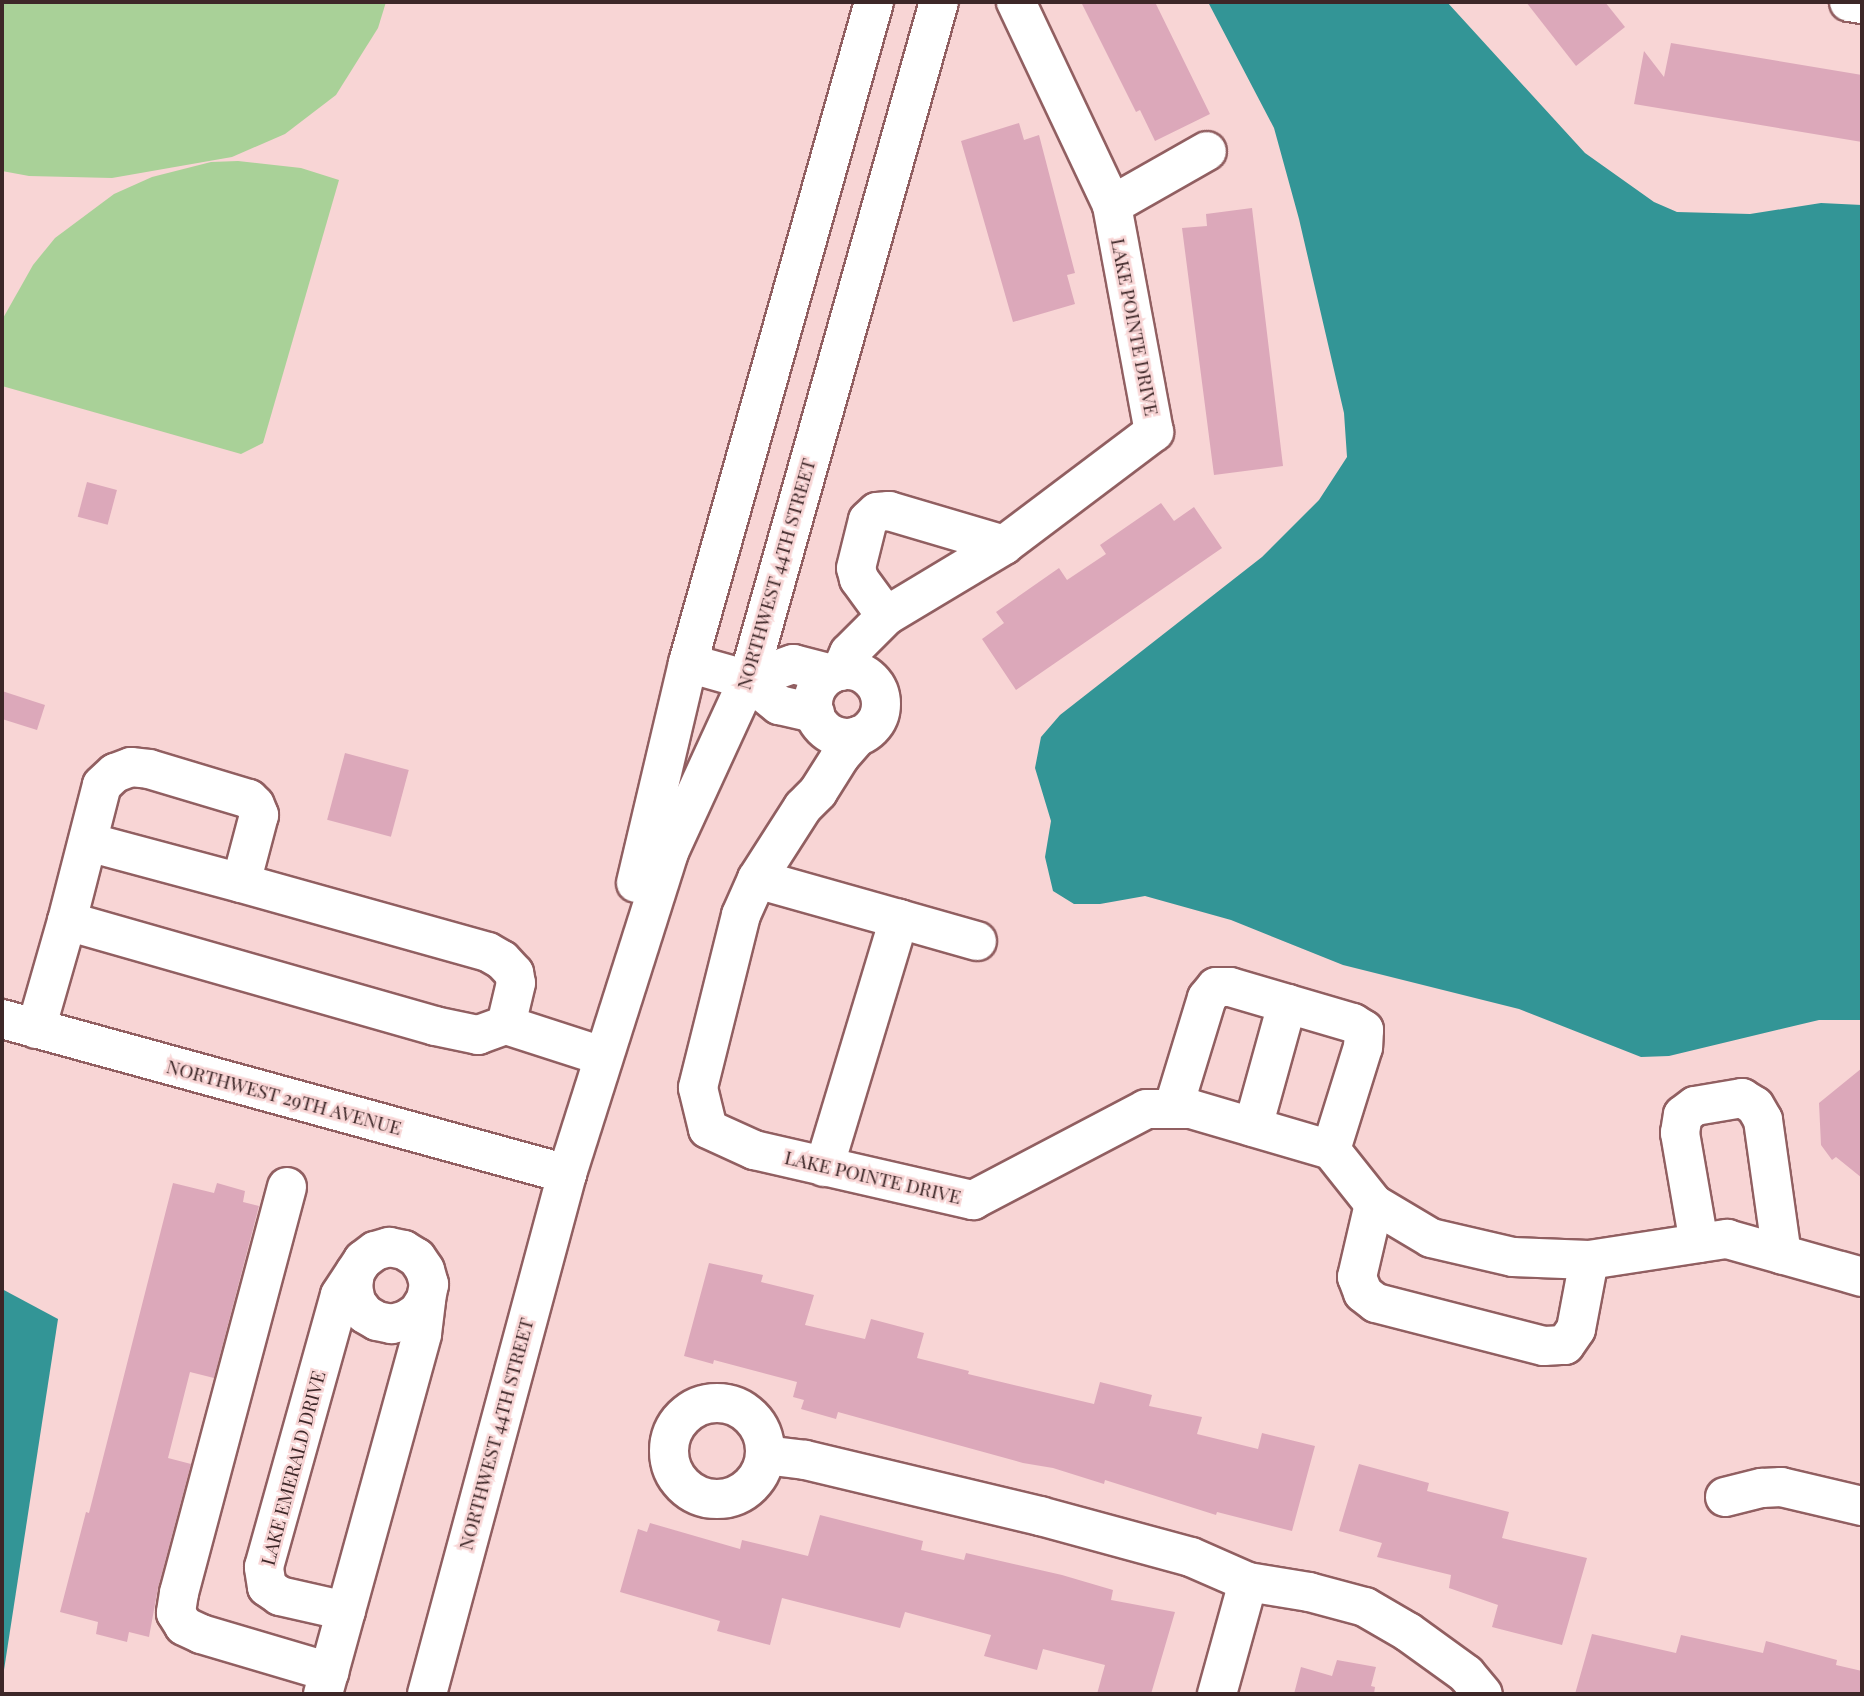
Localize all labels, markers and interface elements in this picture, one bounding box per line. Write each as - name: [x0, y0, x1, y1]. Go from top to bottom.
- street label: LAKE POINTE DRIVE: [1107, 236, 1163, 418]
- street label: NORTHWEST 44TH STREET: [732, 455, 820, 693]
- street label: NORTHWEST 29TH AVENUE: [164, 1055, 404, 1139]
- street label: LAKE POINTE DRIVE: [783, 1146, 963, 1208]
- street label: NORTHWEST 44TH STREET: [454, 1315, 538, 1553]
- street label: LAKE EMERALD DRIVE: [256, 1368, 330, 1568]

